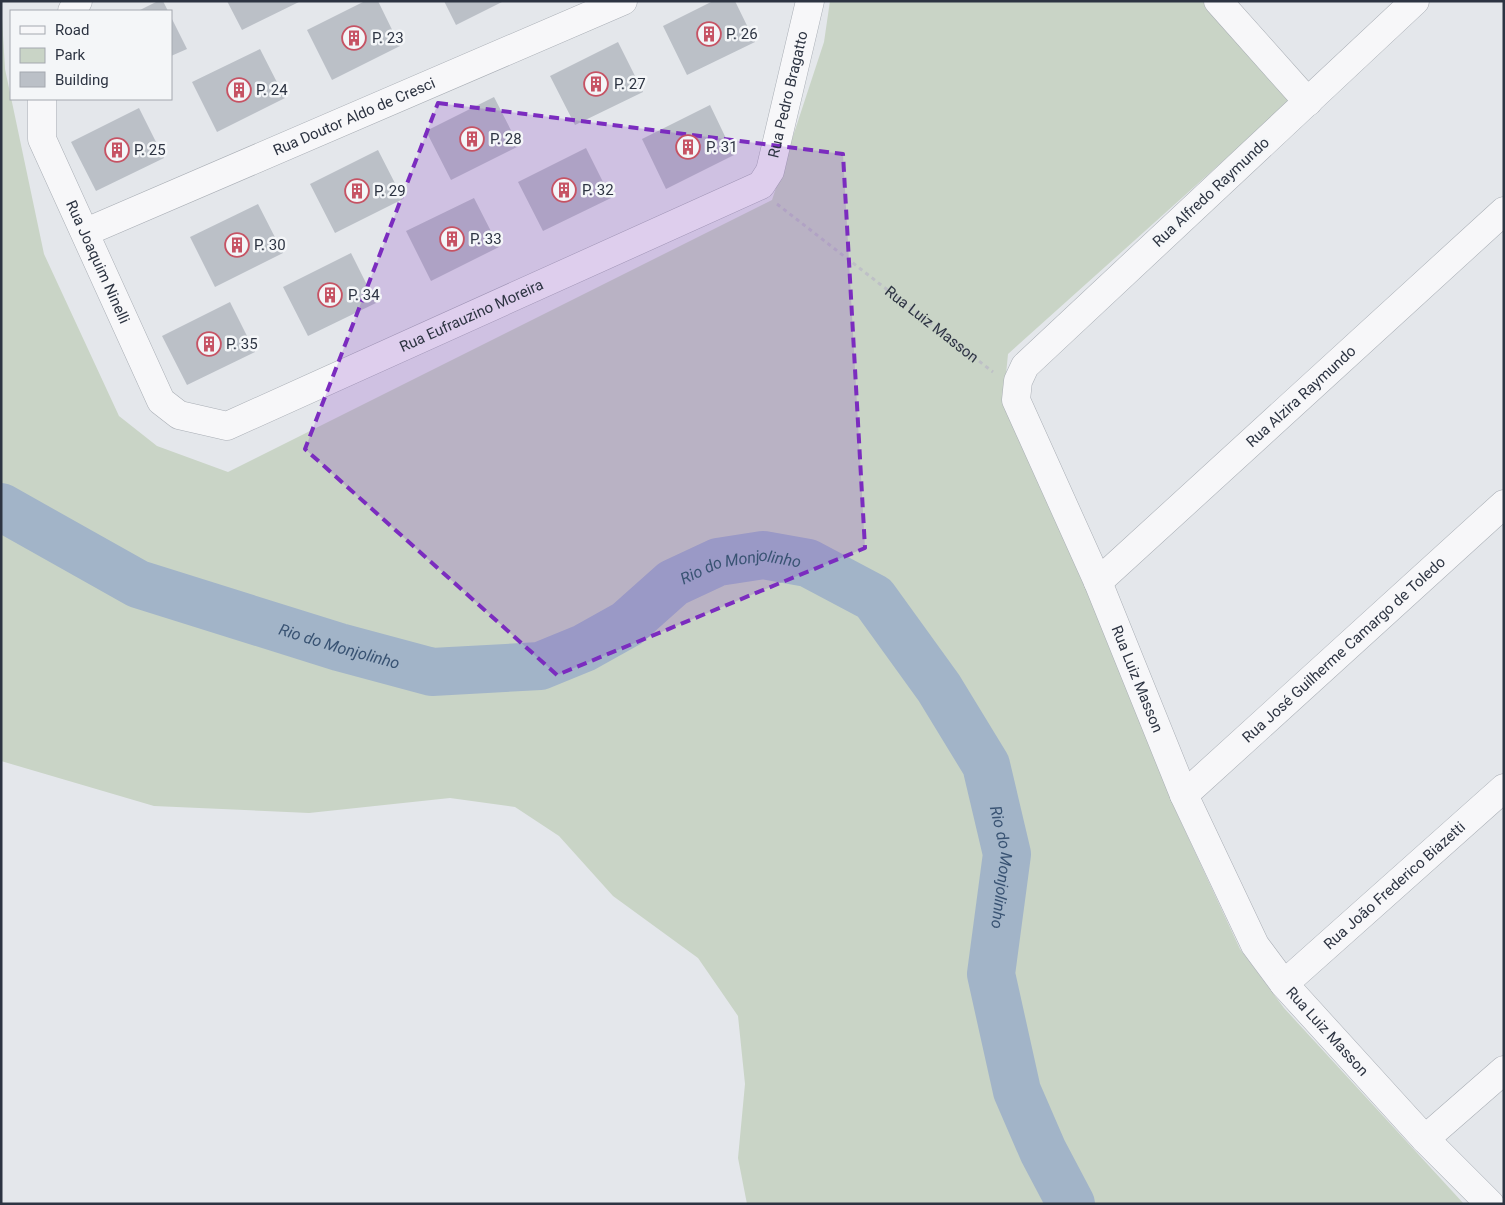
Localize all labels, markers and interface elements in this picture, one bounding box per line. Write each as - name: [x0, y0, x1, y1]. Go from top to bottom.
- legend: [10, 10, 172, 100]
- text: Road: [55, 21, 89, 39]
- building icon: P. 26: [696, 21, 722, 47]
- building icon: P. 23: [341, 25, 367, 51]
- place label: P. 26: [726, 25, 758, 43]
- place label: P. 23: [372, 29, 404, 47]
- street label: Rua Pedro Bragatto: [764, 29, 812, 160]
- text: Park: [55, 46, 86, 64]
- text: Building: [55, 71, 109, 89]
- building icon: P. 27: [583, 71, 609, 97]
- street label: Rua Doutor Aldo de Cresci: [270, 74, 438, 159]
- place label: P. 27: [614, 75, 646, 93]
- building icon: P. 24: [226, 77, 252, 103]
- place label: P. 24: [256, 81, 288, 99]
- building icon: P. 28: [459, 126, 485, 152]
- place label: P. 28: [490, 130, 522, 148]
- street label: Rua Alfredo Raymundo: [1149, 133, 1273, 251]
- building icon: P. 31: [675, 134, 701, 160]
- building icon: P. 25: [104, 137, 130, 163]
- place label: P. 31: [706, 138, 738, 156]
- place label: P. 25: [134, 141, 166, 159]
- building icon: P. 32: [551, 177, 577, 203]
- building icon: P. 29: [344, 178, 370, 204]
- place label: P. 32: [582, 181, 614, 199]
- place label: P. 29: [374, 182, 406, 200]
- street label: Rua Joaquim Ninelli: [62, 197, 134, 326]
- building icon: P. 33: [439, 226, 465, 252]
- place label: P. 33: [470, 230, 502, 248]
- building icon: P. 30: [224, 232, 250, 258]
- place label: P. 30: [254, 236, 286, 254]
- street label: Rua Eufrauzino Moreira: [397, 275, 546, 356]
- building icon: P. 34: [317, 282, 343, 308]
- street label: Rua Luiz Masson: [881, 282, 982, 366]
- place label: P. 34: [348, 286, 380, 304]
- building icon: P. 35: [196, 331, 222, 357]
- place label: P. 35: [226, 335, 258, 353]
- street label: Rua Alzira Raymundo: [1243, 342, 1359, 451]
- water label: Rio do Monjolinho: [677, 545, 803, 588]
- street label: Rua José Guilherme Camargo de Toledo: [1239, 553, 1449, 746]
- water label: Rio do Monjolinho: [277, 620, 402, 673]
- street label: Rua Luiz Masson: [1107, 623, 1167, 735]
- water label: Rio do Monjolinho: [986, 804, 1016, 930]
- street label: Rua João Frederico Biazetti: [1320, 818, 1469, 953]
- street label: Rua Luiz Masson: [1282, 983, 1372, 1080]

